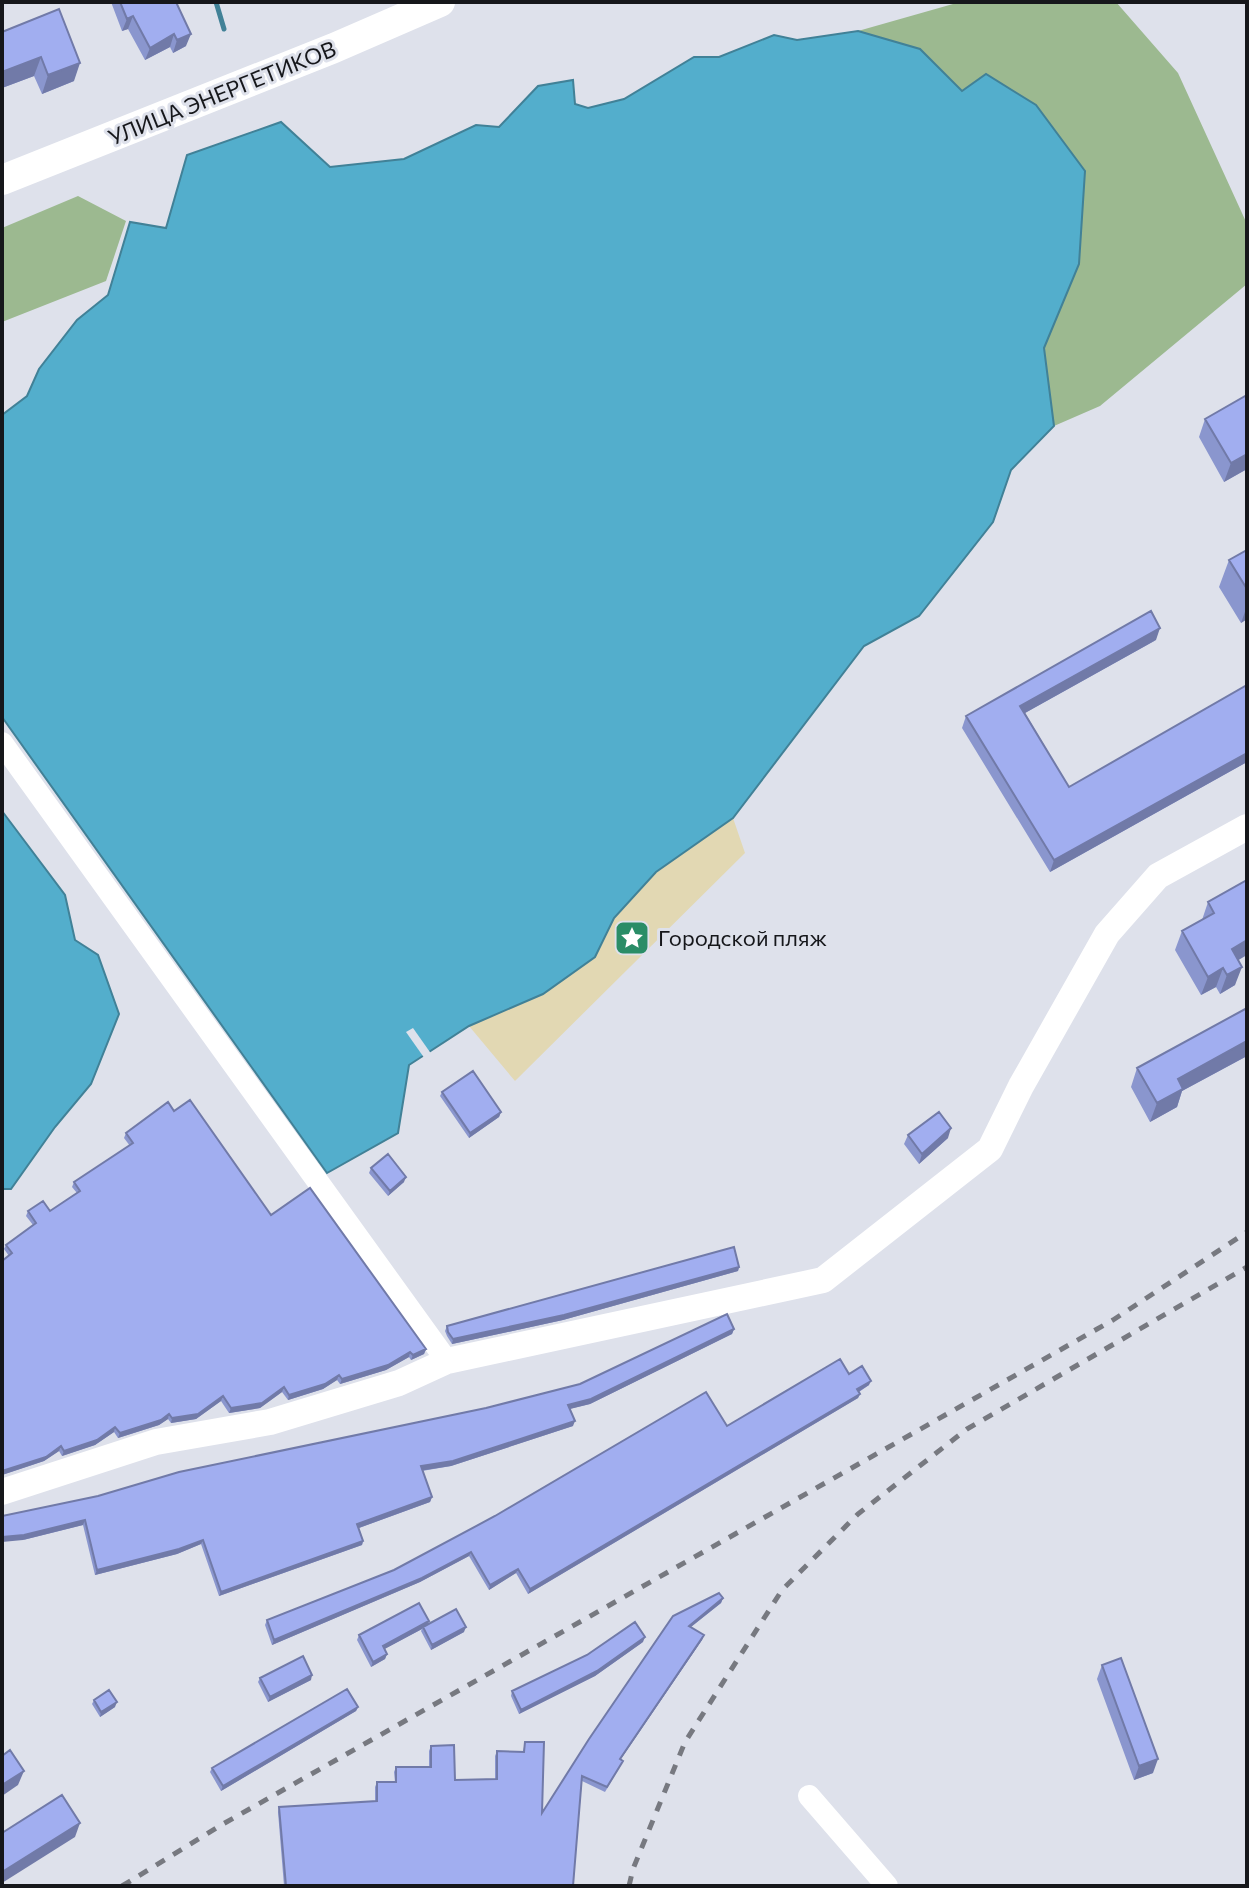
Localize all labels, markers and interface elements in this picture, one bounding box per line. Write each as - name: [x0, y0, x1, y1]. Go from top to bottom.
- street label: УЛИЦА ЭНЕРГЕТИКОВ: [104, 35, 340, 151]
- place icon: Городской пляж: [613, 919, 651, 957]
- place label: Городской пляж: [658, 924, 828, 951]

